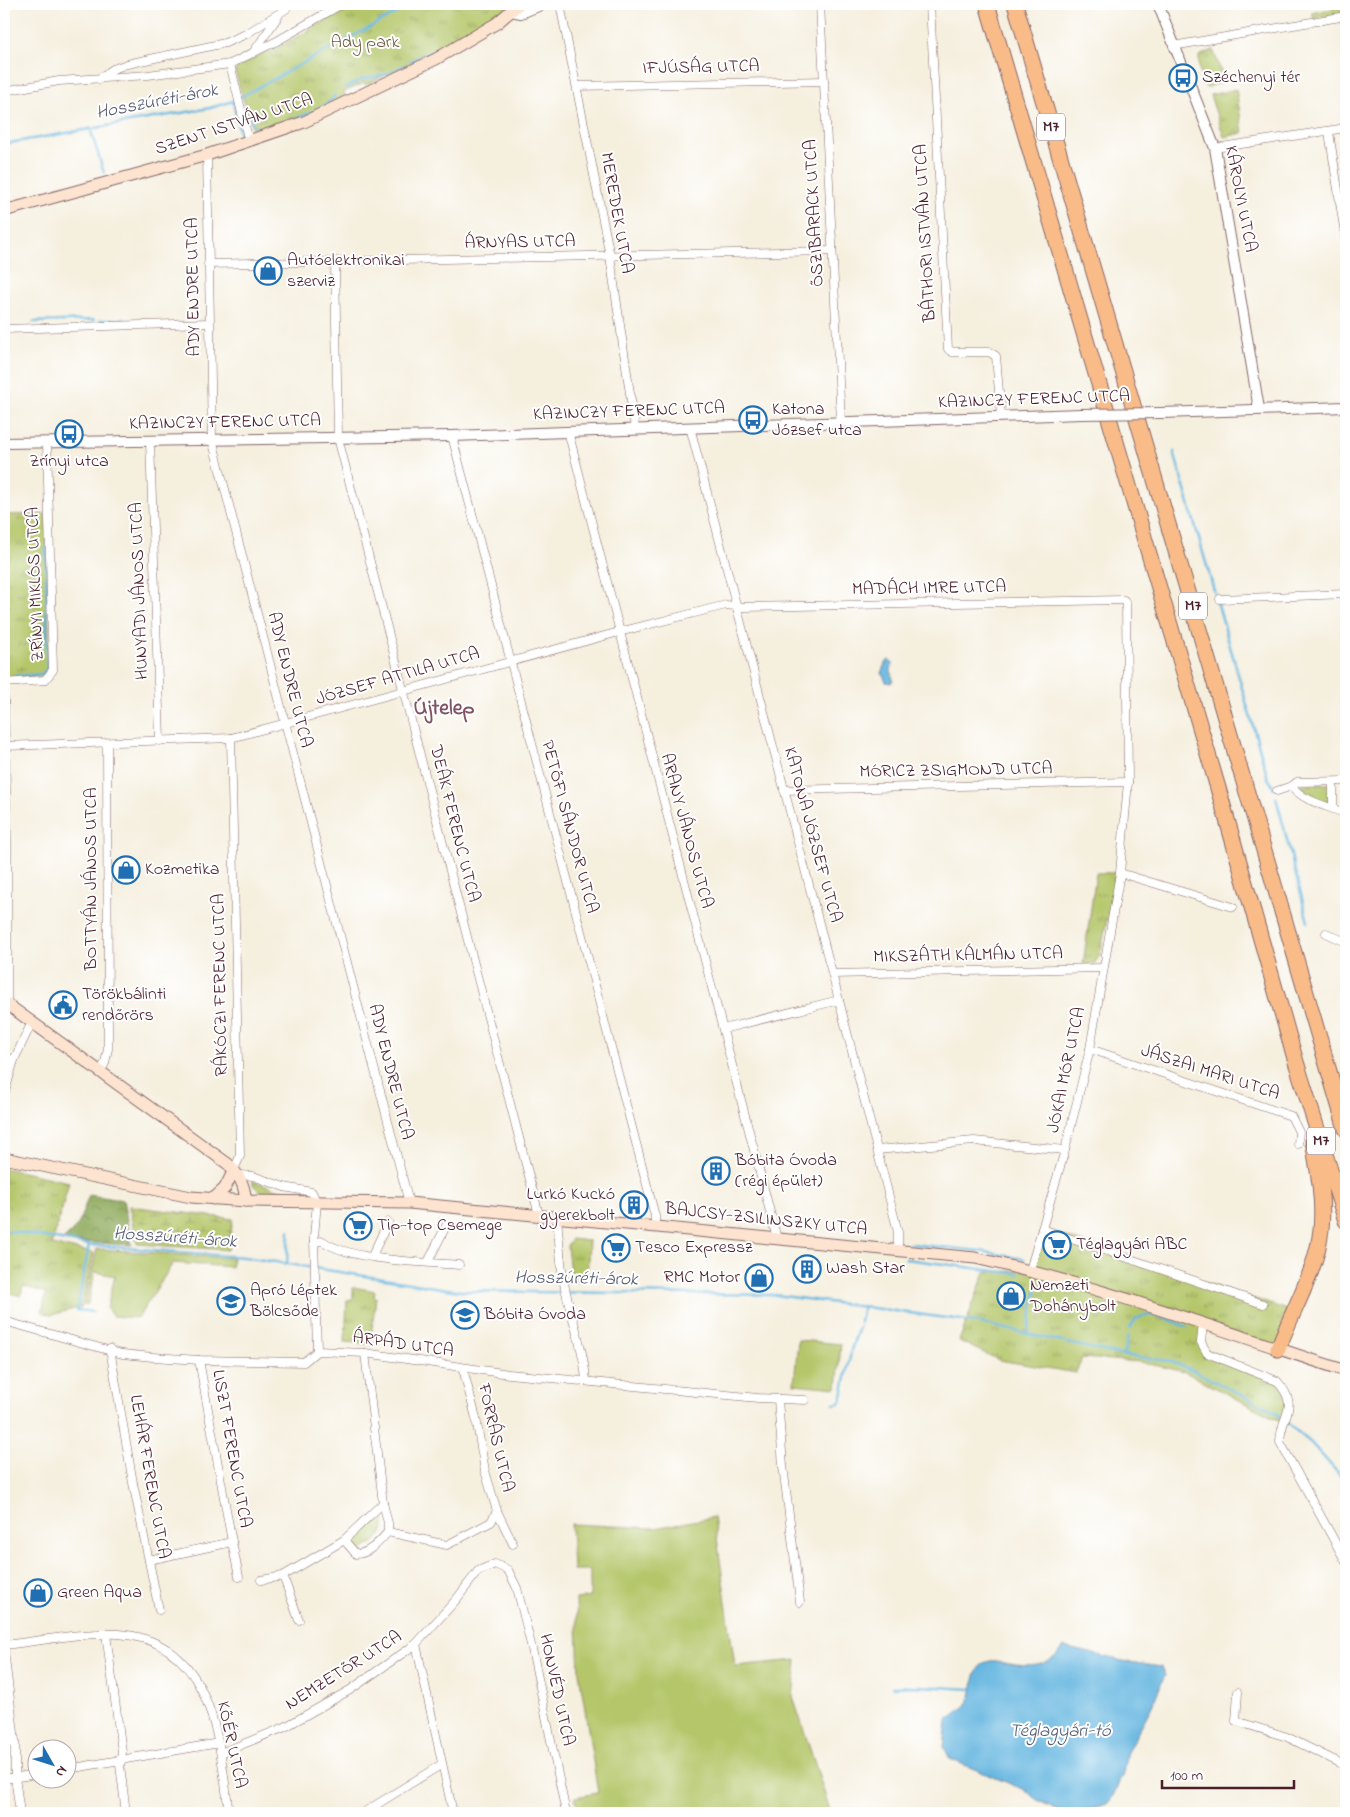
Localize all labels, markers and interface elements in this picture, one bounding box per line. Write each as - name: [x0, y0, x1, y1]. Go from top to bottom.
- park label: Ady park: [331, 30, 399, 56]
- street label: IFJÚSÁG UTCA: [642, 54, 760, 82]
- bus stop icon: Széchenyi tér: [1168, 63, 1198, 93]
- place label: Széchenyi tér: [1202, 65, 1301, 91]
- water label: Hosszúréti-árok: [94, 77, 221, 127]
- street label: SZENT ISTVÁN UTCA: [152, 87, 316, 163]
- road number: M7: [1037, 114, 1065, 140]
- street label: ŐSZIBARACK UTCA: [798, 138, 832, 288]
- street label: BÁTHORI ISTVÁN UTCA: [908, 143, 944, 324]
- street label: KÁROLYI UTCA: [1217, 143, 1263, 255]
- street label: MEREDEK UTCA: [593, 150, 639, 276]
- street label: ADY ENDRE UTCA: [180, 217, 208, 357]
- street label: ÁRNYAS UTCA: [464, 229, 576, 257]
- place label: Autóelektronikai szerviz: [287, 248, 405, 295]
- shop icon: Autóelektronikai szerviz: [253, 256, 283, 286]
- street label: KAZINCZY FERENC UTCA: [938, 384, 1130, 416]
- street label: KAZINCZY FERENC UTCA: [533, 396, 725, 428]
- place label: Katona József utca: [772, 397, 862, 444]
- bus stop icon: Katona József utca: [738, 405, 768, 435]
- street label: KAZINCZY FERENC UTCA: [129, 408, 321, 438]
- bus stop icon: Zrínyi utca: [54, 419, 84, 449]
- place label: Zrínyi utca: [29, 449, 109, 475]
- street label: HUNYADI JÁNOS UTCA: [124, 502, 156, 680]
- street label: ZRÍNYI MIKLÓS UTCA: [20, 506, 52, 662]
- street label: MADÁCH IMRE UTCA: [852, 575, 1006, 603]
- road number: M7: [1179, 592, 1207, 620]
- street label: ADY ENDRE UTCA: [260, 609, 318, 751]
- street label: JÓZSEF ATTILA UTCA: [313, 641, 483, 713]
- district label: Újtelep: [413, 693, 475, 725]
- street label: PETŐFI SÁNDOR UTCA: [533, 738, 605, 916]
- street label: DEÁK FERENC UTCA: [422, 742, 486, 905]
- street label: KATONA JÓZSEF UTCA: [776, 744, 848, 926]
- street label: ARANY JÁNOS UTCA: [653, 751, 719, 911]
- street label: MÓRICZ ZSIGMOND UTCA: [859, 756, 1053, 786]
- street label: BOTTYÁN JÁNOS UTCA: [79, 787, 105, 972]
- shop icon: Kozmetika: [111, 855, 141, 885]
- place label: Kozmetika: [145, 857, 220, 883]
- street label: RÁKÓCZI FERENC UTCA: [206, 893, 236, 1077]
- street label: MIKSZÁTH KÁLMÁN UTCA: [873, 941, 1063, 971]
- place label: Törökbálinti rendőrörs: [82, 982, 166, 1029]
- public building icon: Törökbálinti rendőrörs: [48, 990, 78, 1020]
- street label: ADY ENDRE UTCA: [361, 1001, 419, 1143]
- street label: JÓKAI MÓR UTCA: [1041, 1005, 1093, 1135]
- street label: JÁSZAI MARI UTCA: [1137, 1038, 1283, 1108]
- road number: M7: [1307, 1128, 1335, 1154]
- place label: Bóbita Óvoda (régi épület): [734, 1148, 837, 1196]
- building icon: Bóbita Óvoda (régi épület): [701, 1156, 731, 1186]
- place label: Lurkó Kuckó gyerekbolt: [527, 1182, 615, 1230]
- building icon: Lurkó Kuckó gyerekbolt: [619, 1190, 649, 1220]
- street label: BAJCSY-ZSILINSZKY UTCA: [662, 1196, 869, 1244]
- supermarket icon: Tip-top Csemege: [343, 1211, 373, 1241]
- place label: Tip-top Csemege: [377, 1213, 503, 1240]
- water label: Hosszúréti-árok: [112, 1220, 238, 1256]
- supermarket icon: Téglagyári ABC: [1042, 1230, 1072, 1260]
- place label: Téglagyári ABC: [1076, 1232, 1188, 1259]
- supermarket icon: Tesco Expressz: [601, 1233, 631, 1263]
- place label: Tesco Expressz: [635, 1235, 753, 1261]
- building icon: Wash Star: [792, 1254, 822, 1284]
- place label: Wash Star: [826, 1256, 905, 1282]
- shop icon: RMC Motor: [744, 1263, 774, 1293]
- water label: Hosszúréti-árok: [514, 1264, 639, 1294]
- place label: RMC Motor: [663, 1265, 740, 1291]
- place label: Nemzeti Dohánybolt: [1029, 1273, 1116, 1320]
- place label: Apró Léptek Bölcsőde: [249, 1278, 337, 1325]
- shop icon: Nemzeti Dohánybolt: [996, 1281, 1026, 1311]
- school or university icon: Apró Léptek Bölcsőde: [216, 1286, 246, 1316]
- school or university icon: Bóbita Óvoda: [450, 1300, 480, 1330]
- place label: Bóbita Óvoda: [483, 1302, 586, 1328]
- street label: ÁRPÁD UTCA: [351, 1325, 455, 1365]
- street label: LISZT FERENC UTCA: [204, 1368, 258, 1530]
- street label: FORRÁS UTCA: [470, 1380, 520, 1495]
- street label: LEHÁR FERENC UTCA: [122, 1393, 176, 1561]
- shop icon: Green Aqua: [23, 1578, 53, 1608]
- place label: Green Aqua: [57, 1580, 142, 1606]
- street label: NEMZETŐR UTCA: [281, 1625, 407, 1717]
- street label: HONVÉD UTCA: [531, 1631, 581, 1749]
- street label: KŐÉR UTCA: [209, 1699, 253, 1791]
- water label: Téglagyári-tó: [1009, 1718, 1112, 1746]
- north arrow: [28, 1740, 78, 1790]
- scale bar: [1162, 1757, 1295, 1789]
- text: N: [50, 1761, 72, 1782]
- text: 100 m: [1170, 1765, 1203, 1787]

